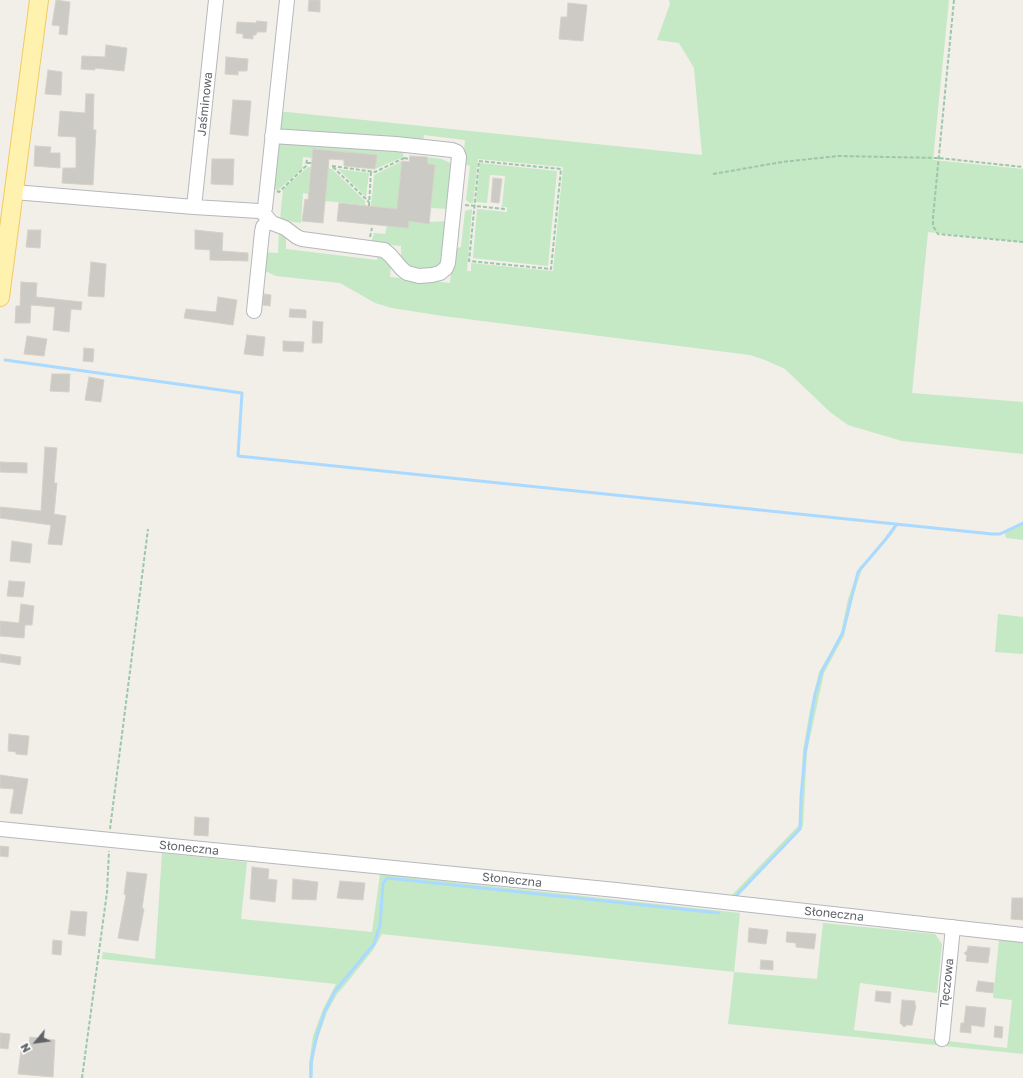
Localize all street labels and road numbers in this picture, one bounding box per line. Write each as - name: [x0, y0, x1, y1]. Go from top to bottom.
- street label: Jaśminowa: [194, 71, 216, 137]
- street label: Słoneczna: [158, 838, 220, 858]
- street label: Słoneczna: [481, 870, 543, 890]
- street label: Słoneczna: [803, 904, 865, 924]
- street label: Tęczowa: [937, 958, 957, 1008]

